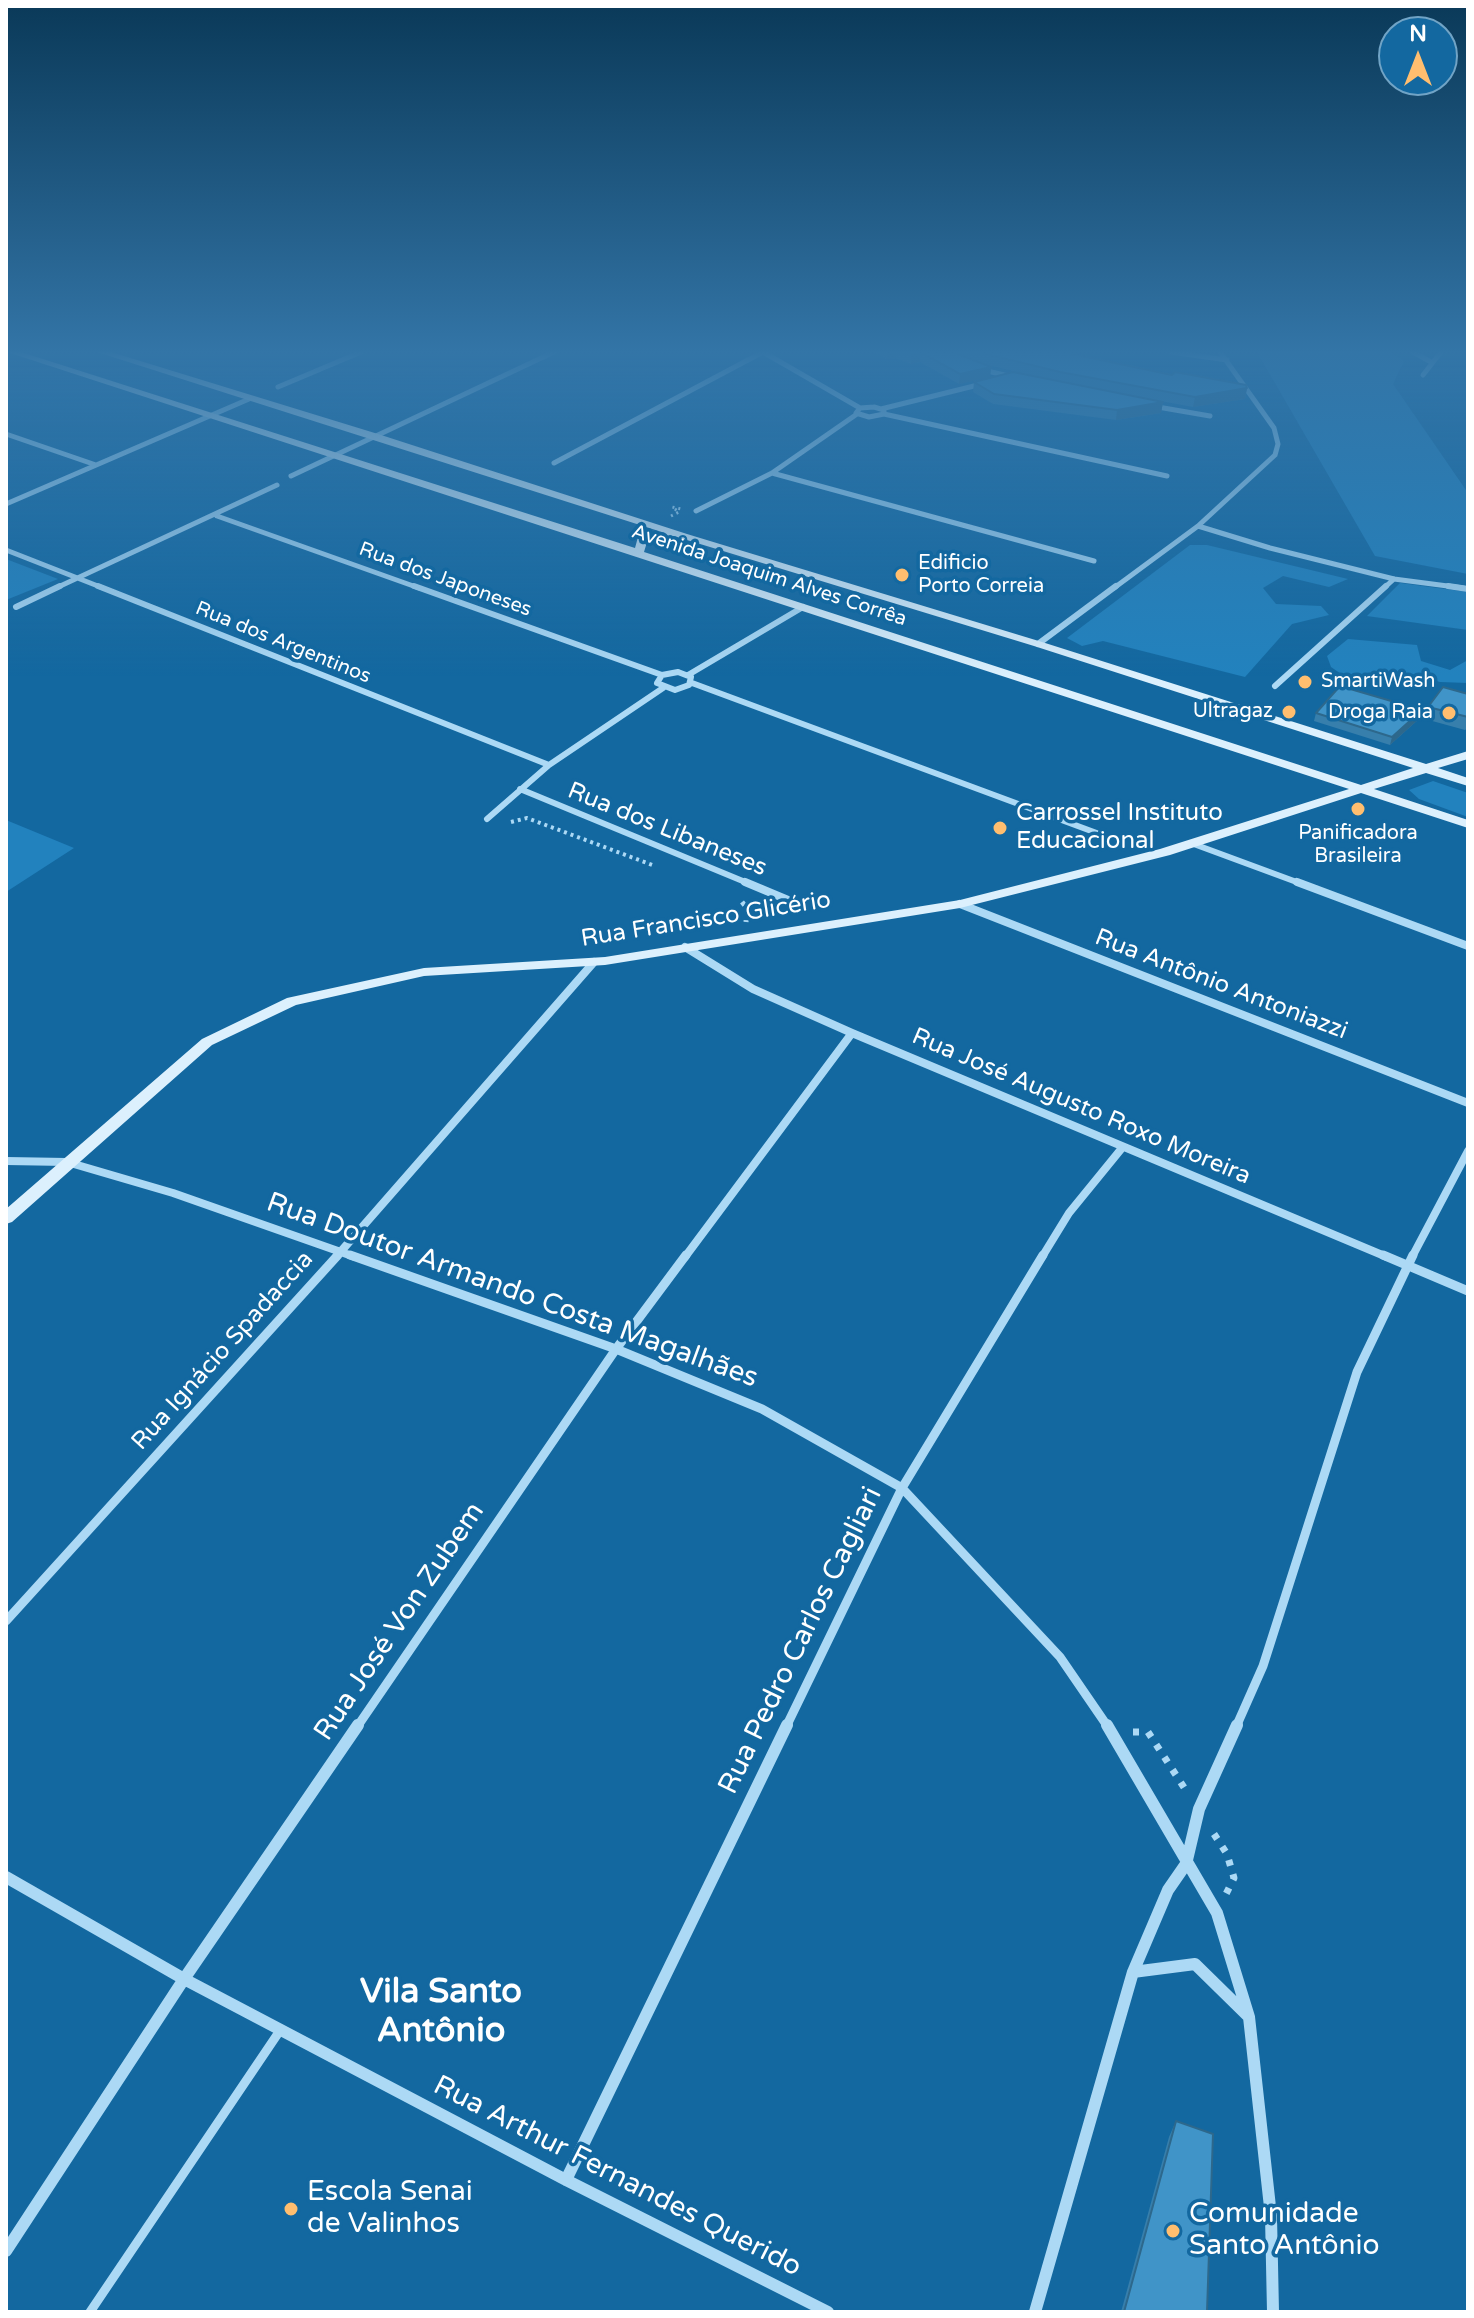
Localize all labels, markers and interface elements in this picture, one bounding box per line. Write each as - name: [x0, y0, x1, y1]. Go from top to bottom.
- north arrow: [1378, 16, 1458, 96]
- text: N: [1409, 21, 1427, 47]
- street label: Avenida Joaquim Alves Corrêa: [628, 520, 910, 632]
- street label: Rua dos Japoneses: [355, 538, 535, 622]
- place label: Edificio Porto Correia: [918, 552, 1044, 599]
- marker: Edificio Porto Correia: [893, 566, 911, 584]
- street label: Rua dos Argentinos: [192, 597, 374, 689]
- place label: SmartiWash: [1321, 670, 1435, 694]
- marker: SmartiWash: [1296, 673, 1314, 691]
- place label: Ultragaz: [1193, 700, 1273, 724]
- place label: Droga Raia: [1328, 701, 1433, 725]
- marker: Ultragaz: [1280, 703, 1298, 721]
- marker: Droga Raia: [1440, 704, 1458, 722]
- street label: Rua dos Libaneses: [563, 777, 771, 883]
- place label: Carrossel Instituto Educacional: [1016, 800, 1223, 856]
- marker: Panificadora Brasileira: [1349, 800, 1367, 818]
- marker: Carrossel Instituto Educacional: [991, 819, 1009, 837]
- place label: Panificadora Brasileira: [1298, 822, 1418, 869]
- street label: Rua Francisco Glicério: [579, 886, 833, 954]
- street label: Rua Antônio Antoniazzi: [1091, 924, 1351, 1046]
- street label: Rua José Augusto Roxo Moreira: [907, 1022, 1255, 1192]
- street label: Rua Doutor Armando Costa Magalhães: [262, 1186, 762, 1396]
- street label: Rua Ignácio Spadaccia: [126, 1246, 320, 1456]
- street label: Rua Pedro Carlos Cagliari: [712, 1482, 890, 1800]
- street label: Rua José Von Zubem: [308, 1497, 492, 1747]
- district label: Vila Santo Antônio: [360, 1973, 522, 2052]
- street label: Rua Arthur Fernandes Querido: [427, 2069, 807, 2285]
- place label: Escola Senai de Valinhos: [307, 2176, 473, 2242]
- place label: Comunidade Santo Antônio: [1189, 2198, 1380, 2264]
- marker: Escola Senai de Valinhos: [282, 2200, 300, 2218]
- marker: Comunidade Santo Antônio: [1164, 2222, 1182, 2240]

